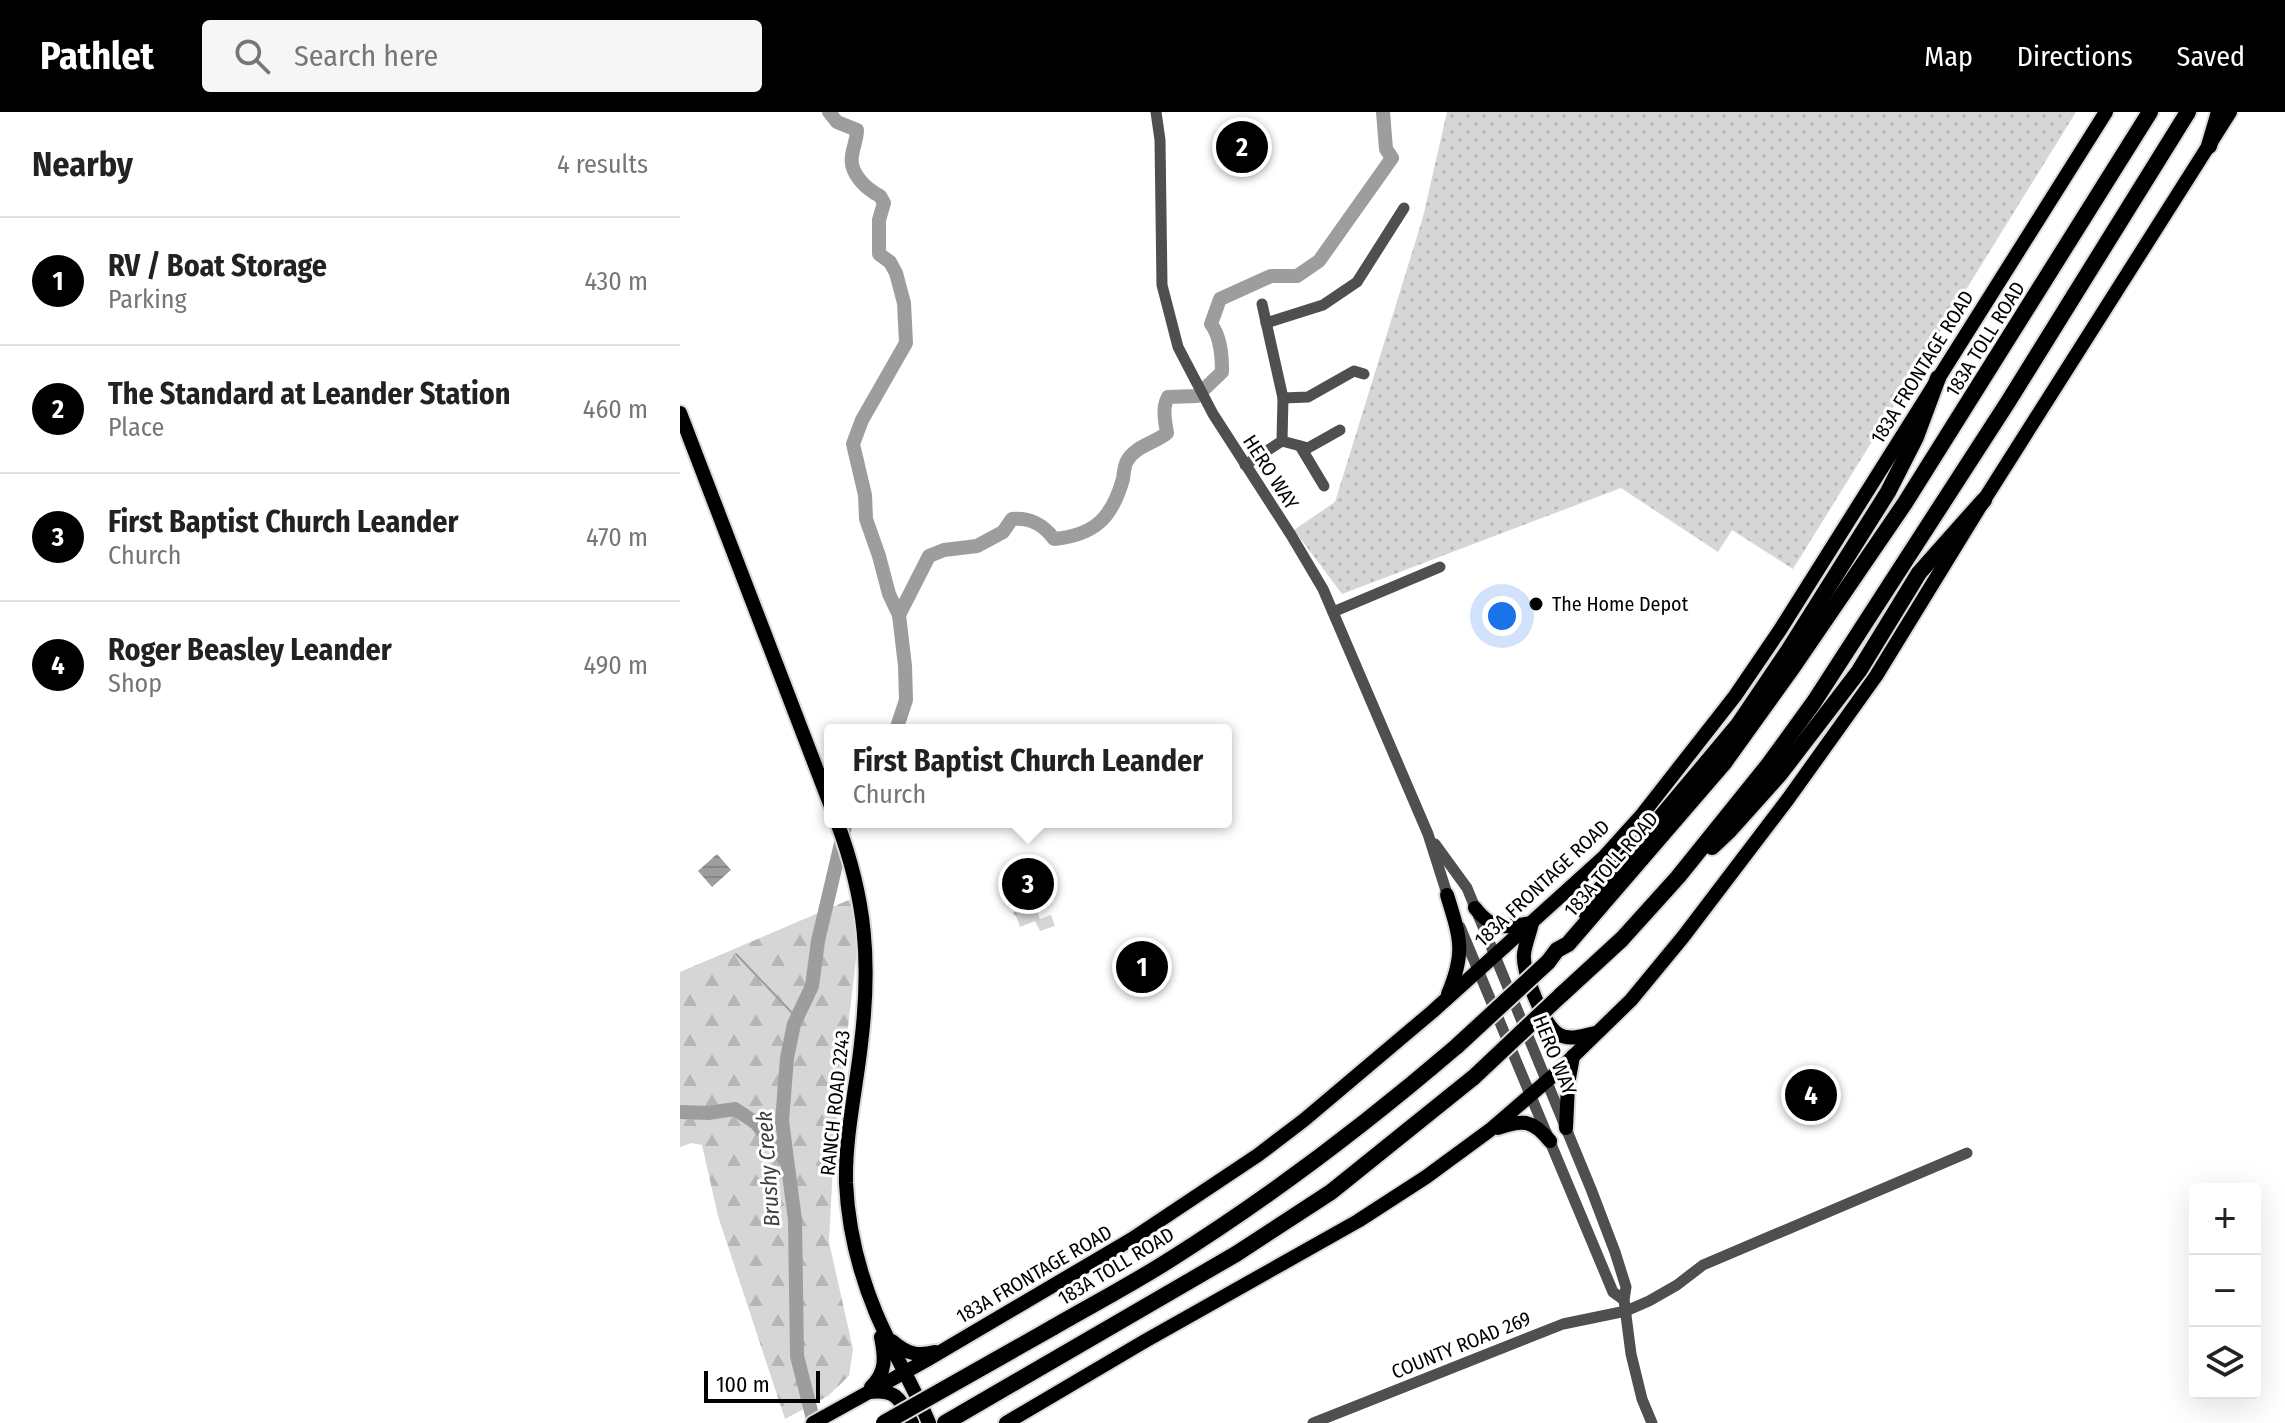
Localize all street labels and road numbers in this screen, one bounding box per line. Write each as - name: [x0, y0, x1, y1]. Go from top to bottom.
- street label: 183A TOLL ROAD: [1940, 277, 2030, 401]
- street label: 183A FRONTAGE ROAD: [1865, 286, 1979, 448]
- street label: HERO WAY: [1238, 430, 1304, 514]
- street label: 183A TOLL ROAD: [1559, 807, 1663, 921]
- street label: 183A FRONTAGE ROAD: [1470, 814, 1614, 952]
- street label: HERO WAY: [1528, 1012, 1582, 1098]
- street label: RANCH ROAD 2243: [815, 1029, 855, 1177]
- street label: 183A FRONTAGE ROAD: [952, 1220, 1116, 1328]
- street label: 183A TOLL ROAD: [1054, 1222, 1178, 1310]
- street label: COUNTY ROAD 269: [1388, 1306, 1534, 1384]

